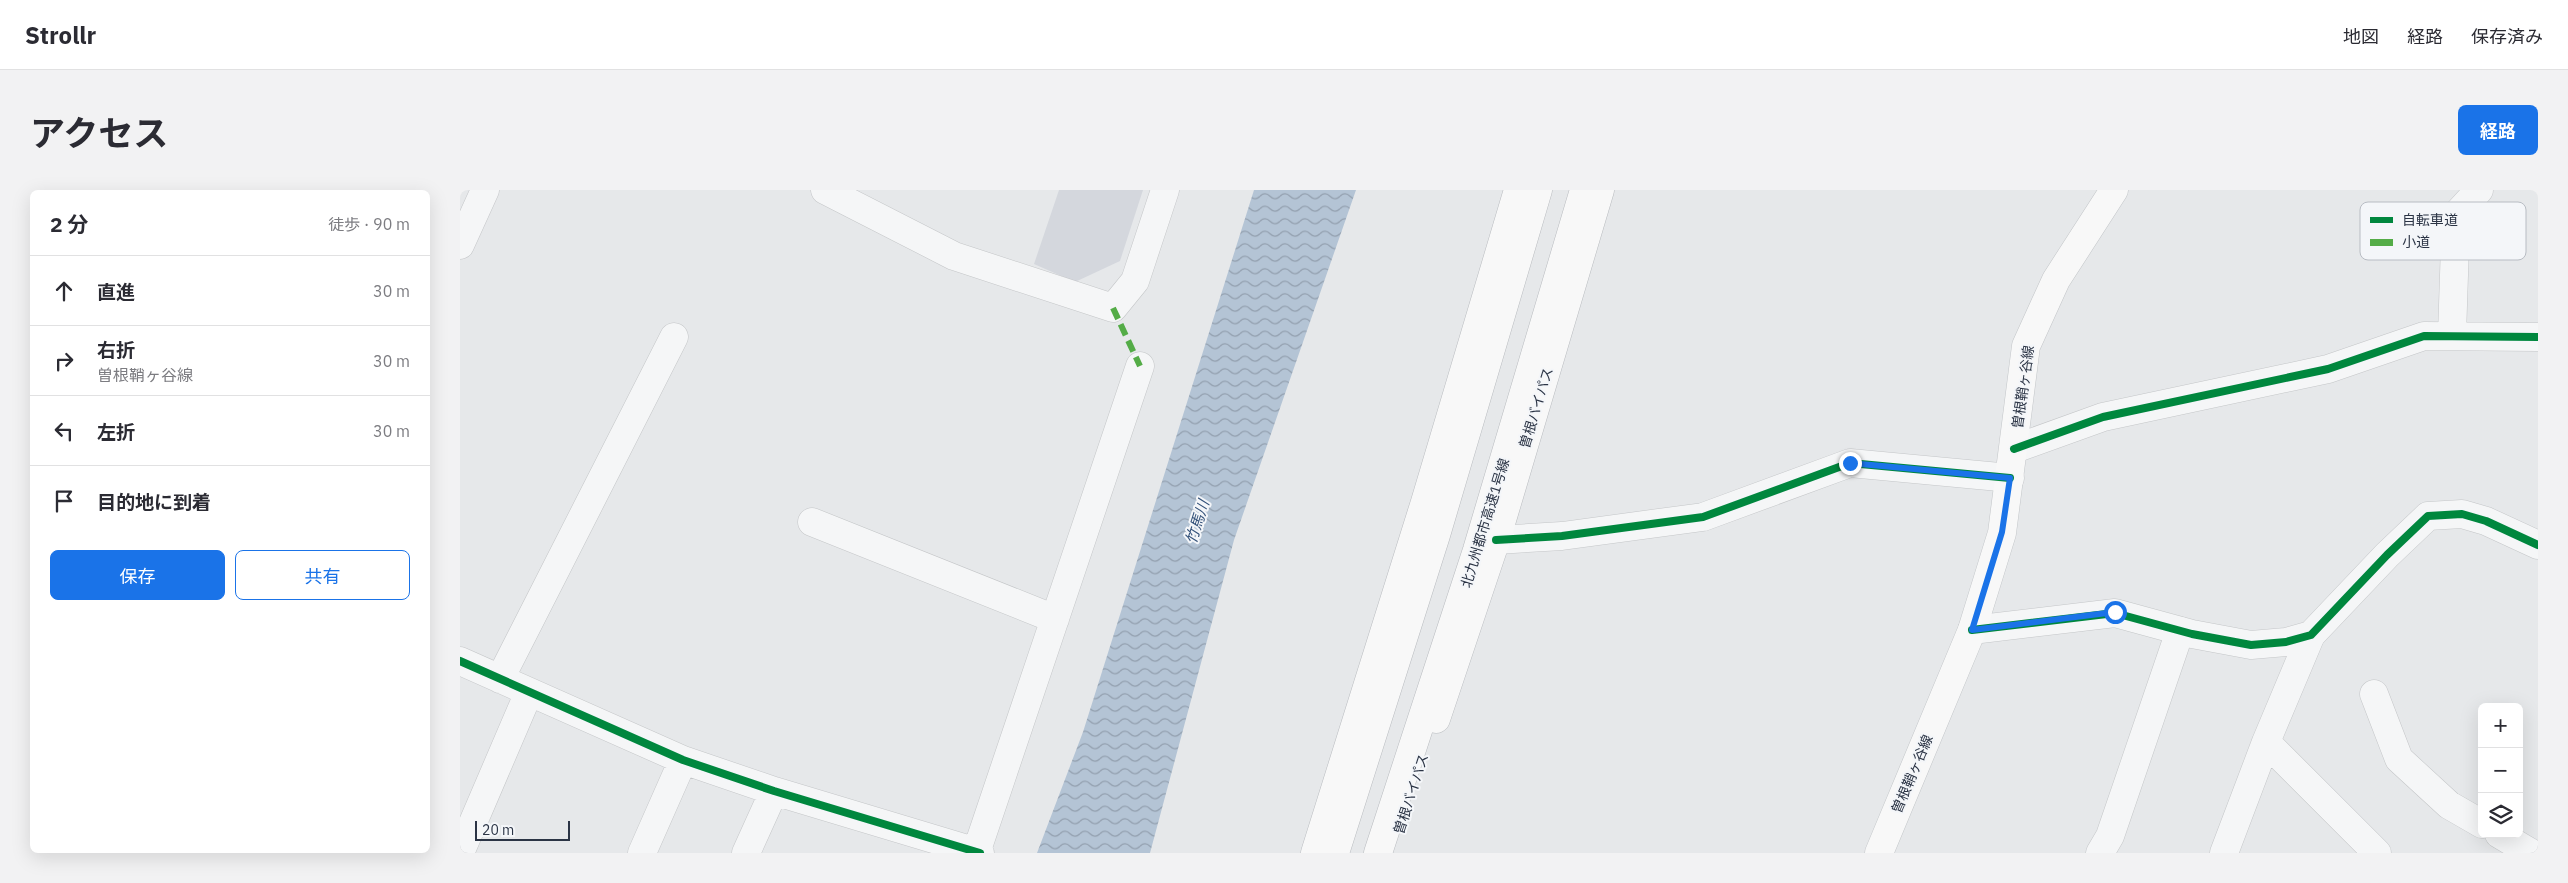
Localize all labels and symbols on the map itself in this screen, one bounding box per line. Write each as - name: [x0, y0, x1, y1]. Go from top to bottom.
- legend: [2360, 202, 2526, 260]
- text: 自転車道: [2402, 211, 2458, 229]
- text: 小道: [2402, 233, 2430, 251]
- street label: 曽根鞘ヶ谷線: [2008, 344, 2038, 430]
- street label: 曽根バイパス: [1515, 365, 1557, 451]
- route end: [1839, 452, 1862, 475]
- street label: 北九州都市高速1号線: [1457, 456, 1513, 590]
- water label: 竹馬川: [1181, 496, 1214, 546]
- route start: [2104, 601, 2127, 624]
- street label: 曽根鞘ヶ谷線: [1887, 732, 1937, 816]
- street label: 曽根バイパス: [1390, 751, 1432, 837]
- scale bar: [475, 818, 570, 841]

